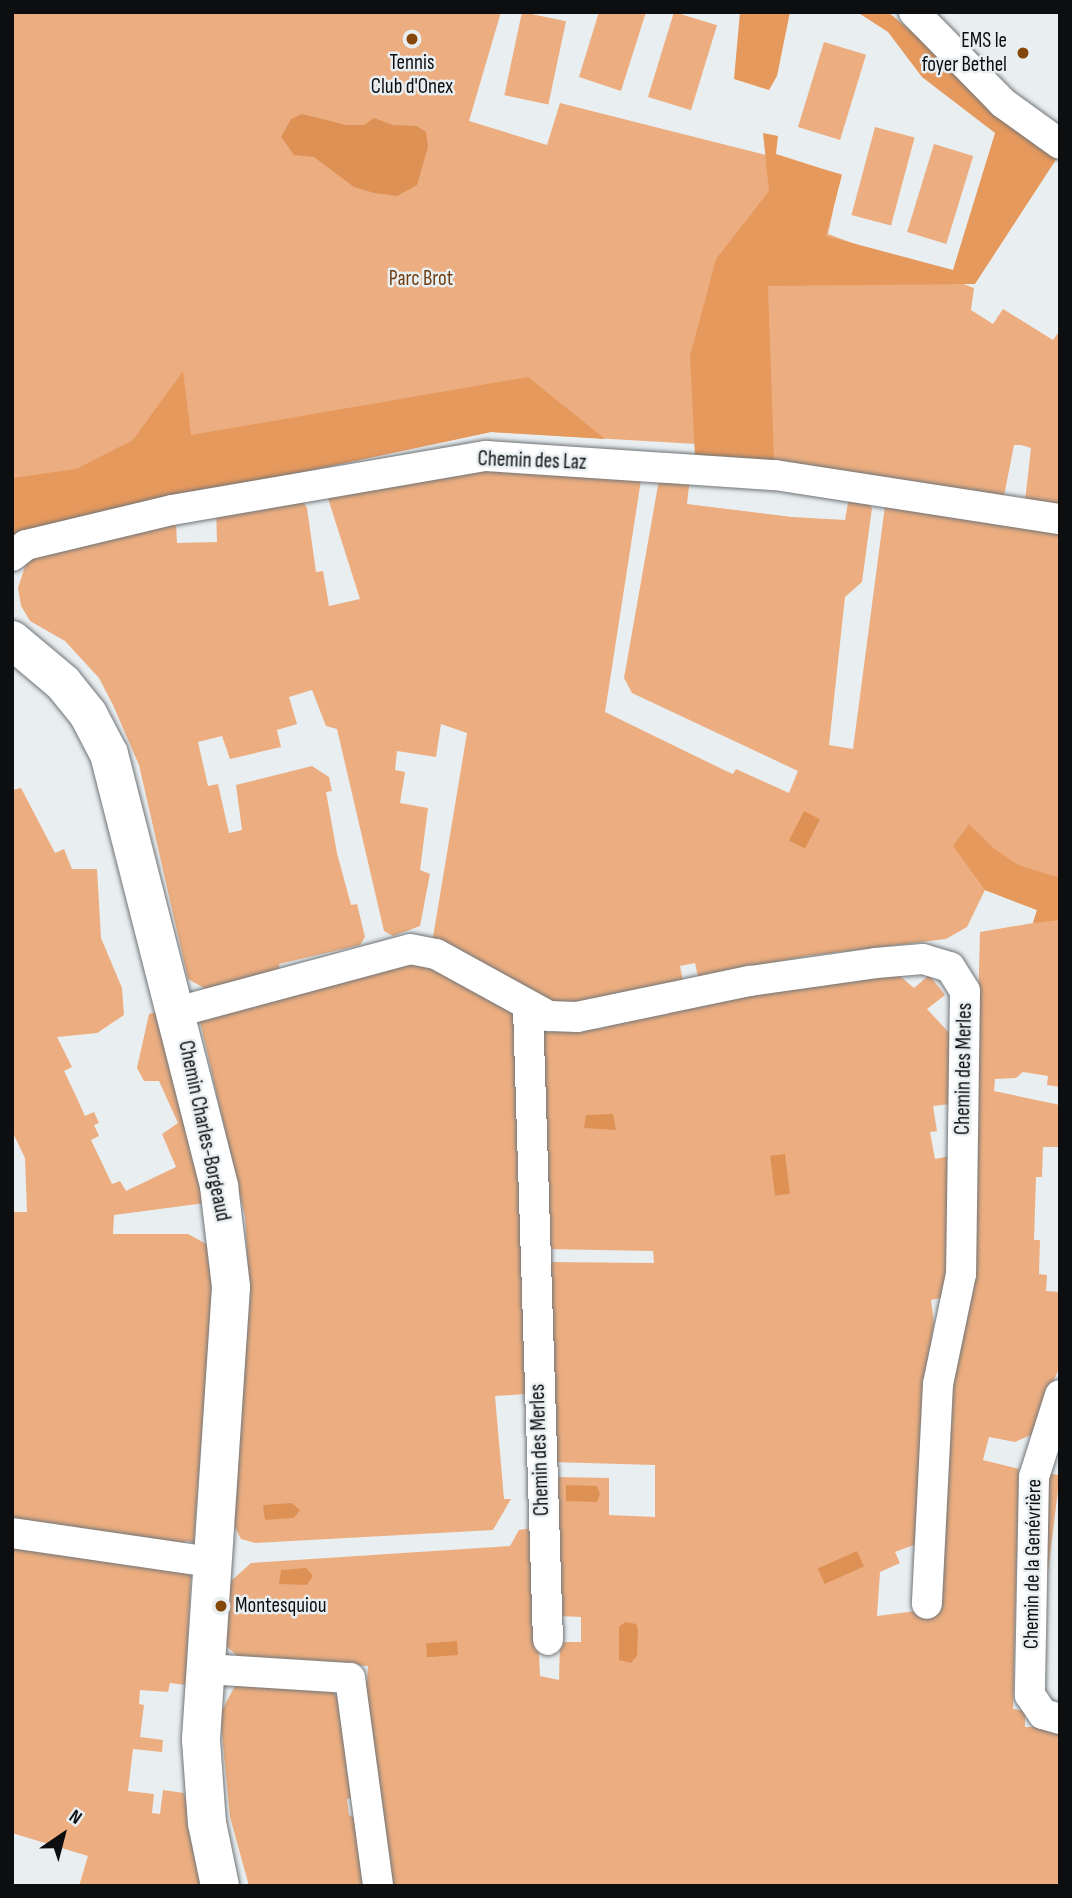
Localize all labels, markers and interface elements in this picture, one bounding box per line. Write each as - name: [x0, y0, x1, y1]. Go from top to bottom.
- place label: EMS le foyer Bethel: [922, 28, 1007, 78]
- marker: Tennis Club d'Onex: [404, 31, 420, 47]
- marker: EMS le foyer Bethel: [1013, 43, 1033, 63]
- place label: Tennis Club d'Onex: [371, 50, 453, 100]
- park label: Parc Brot: [389, 266, 453, 292]
- street label: Chemin des Laz: [477, 447, 587, 475]
- street label: Chemin des Merles: [950, 1003, 978, 1135]
- street label: Chemin Charles-Borgeaud: [173, 1038, 235, 1224]
- street label: Chemin des Merles: [525, 1383, 555, 1517]
- street label: Chemin de la Genévrière: [1019, 1479, 1047, 1649]
- place label: Montesquiou: [235, 1593, 326, 1619]
- marker: Montesquiou: [213, 1598, 229, 1614]
- north arrow: [28, 1800, 98, 1870]
- text: N: [65, 1805, 86, 1830]

